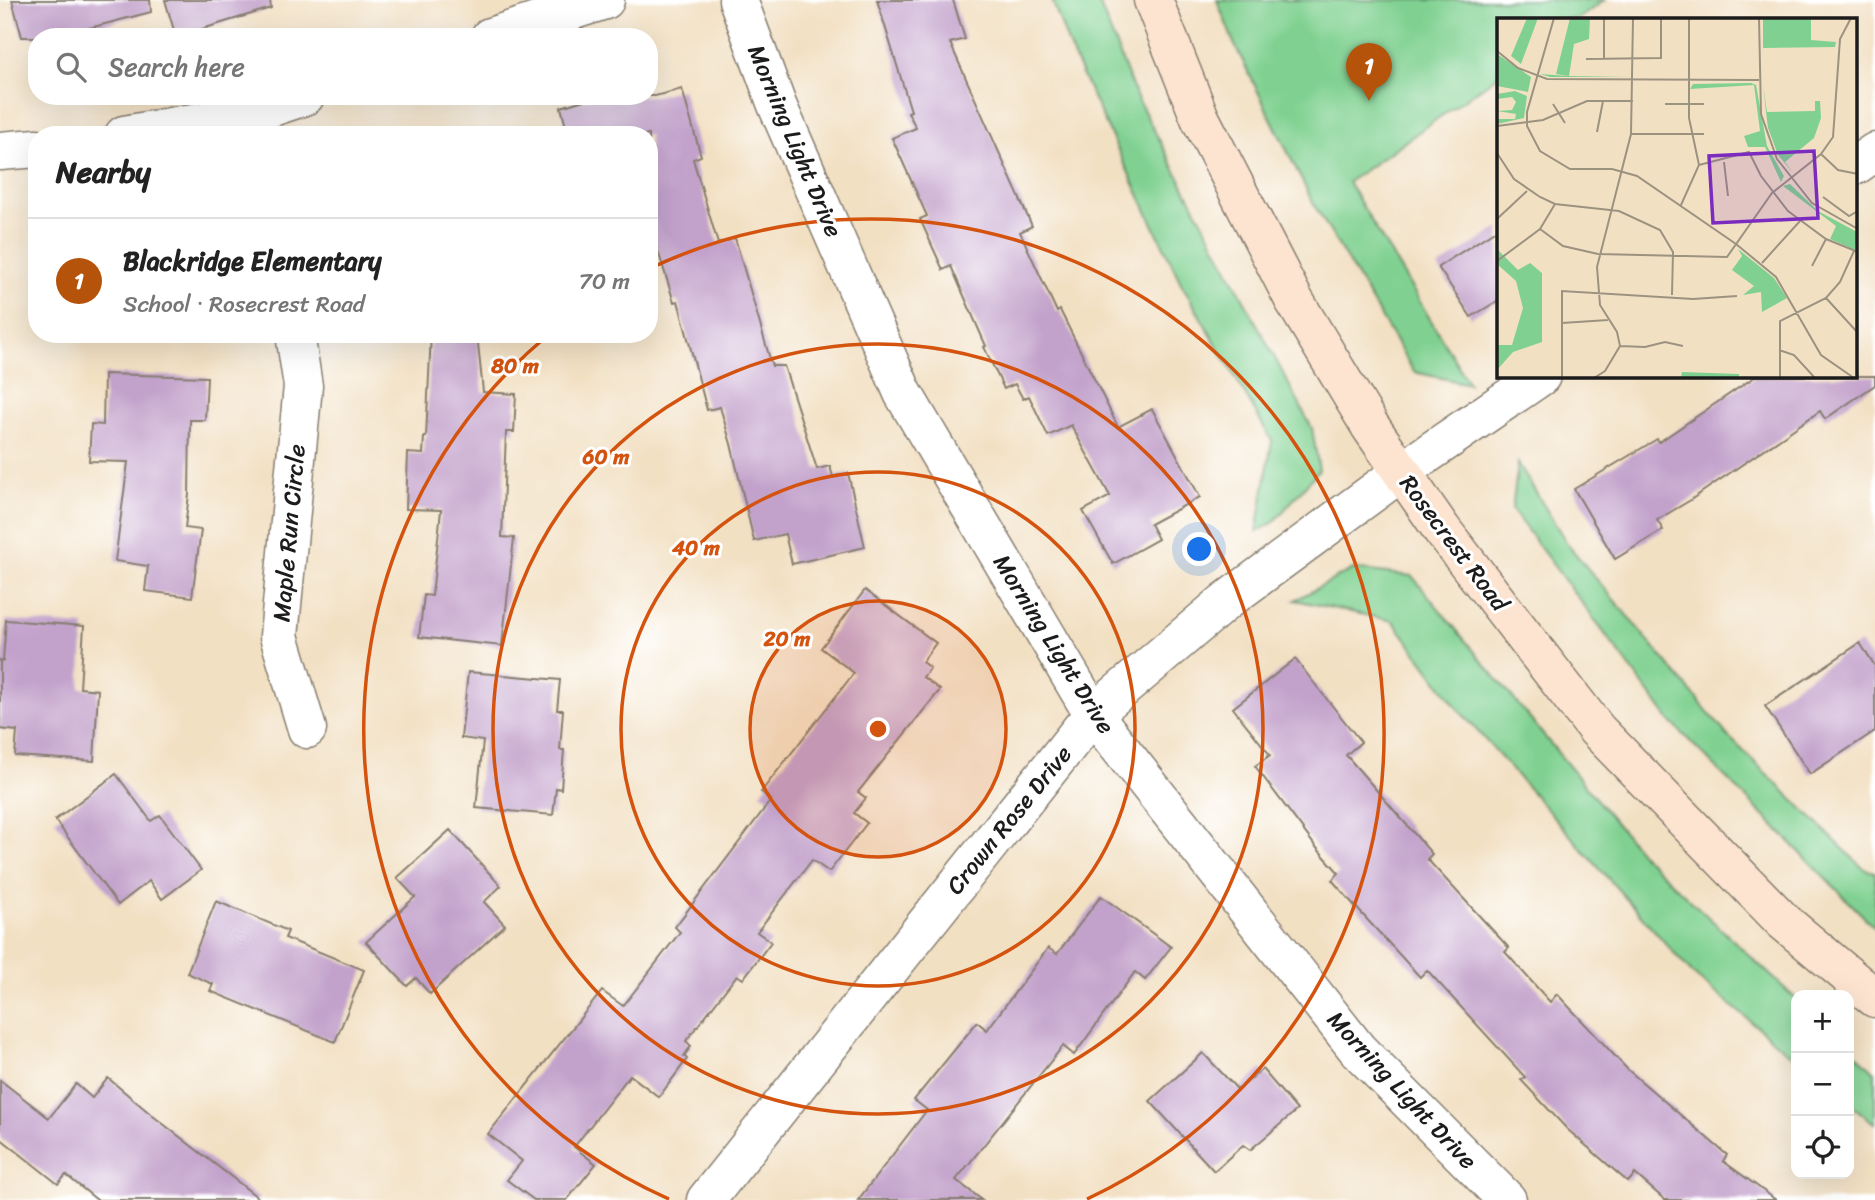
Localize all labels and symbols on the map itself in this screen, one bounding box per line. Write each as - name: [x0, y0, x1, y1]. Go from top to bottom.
- inset map: [1497, 18, 1857, 378]
- street label: Morning Light Drive: [735, 38, 855, 244]
- pin: 1: [1346, 43, 1392, 101]
- text: 80 m: [490, 347, 540, 385]
- text: 60 m: [582, 438, 630, 476]
- street label: Maple Run Circle: [260, 442, 318, 624]
- street label: Rosecrest Road: [1388, 465, 1521, 622]
- text: 40 m: [671, 529, 721, 567]
- your location: [1182, 532, 1216, 566]
- street label: Morning Light Drive: [982, 546, 1126, 742]
- text: 20 m: [763, 620, 811, 658]
- centre of rings: [866, 717, 890, 741]
- street label: Crown Rose Drive: [935, 736, 1083, 904]
- street label: Morning Light Drive: [1316, 1000, 1488, 1180]

